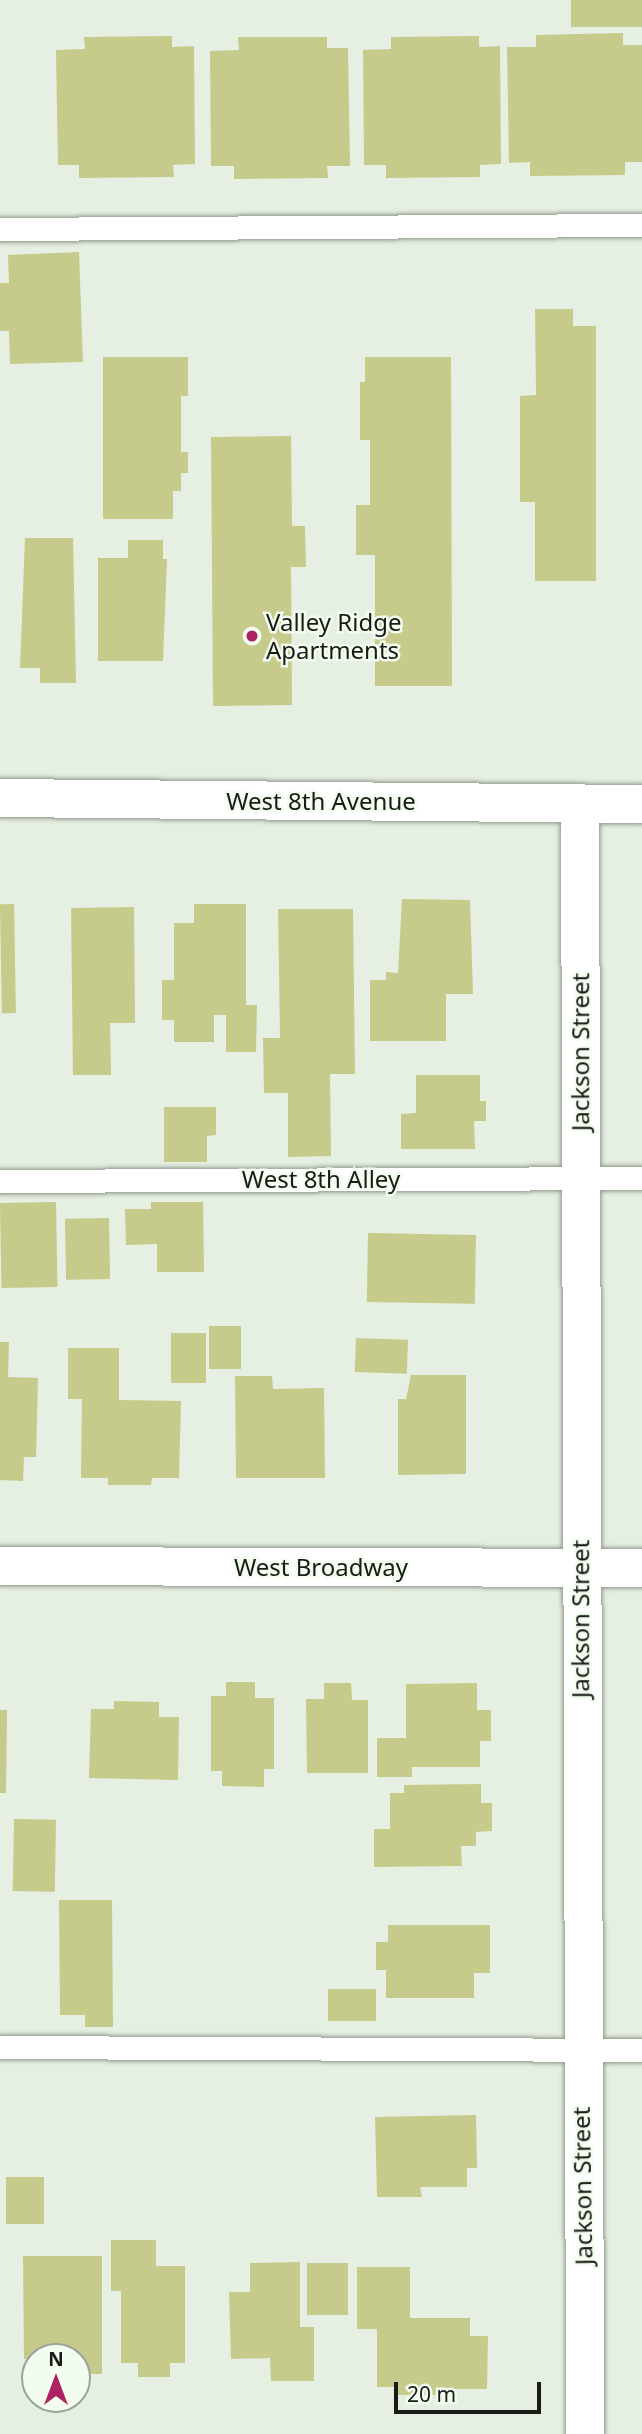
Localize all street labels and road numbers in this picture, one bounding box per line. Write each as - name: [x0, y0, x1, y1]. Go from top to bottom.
- street label: West 8th Avenue: [226, 787, 416, 815]
- street label: Jackson Street: [566, 973, 594, 1131]
- street label: West 8th Alley: [242, 1165, 400, 1193]
- street label: Jackson Street: [566, 1540, 594, 1698]
- street label: West Broadway: [234, 1553, 408, 1581]
- street label: Jackson Street: [566, 2107, 598, 2265]

